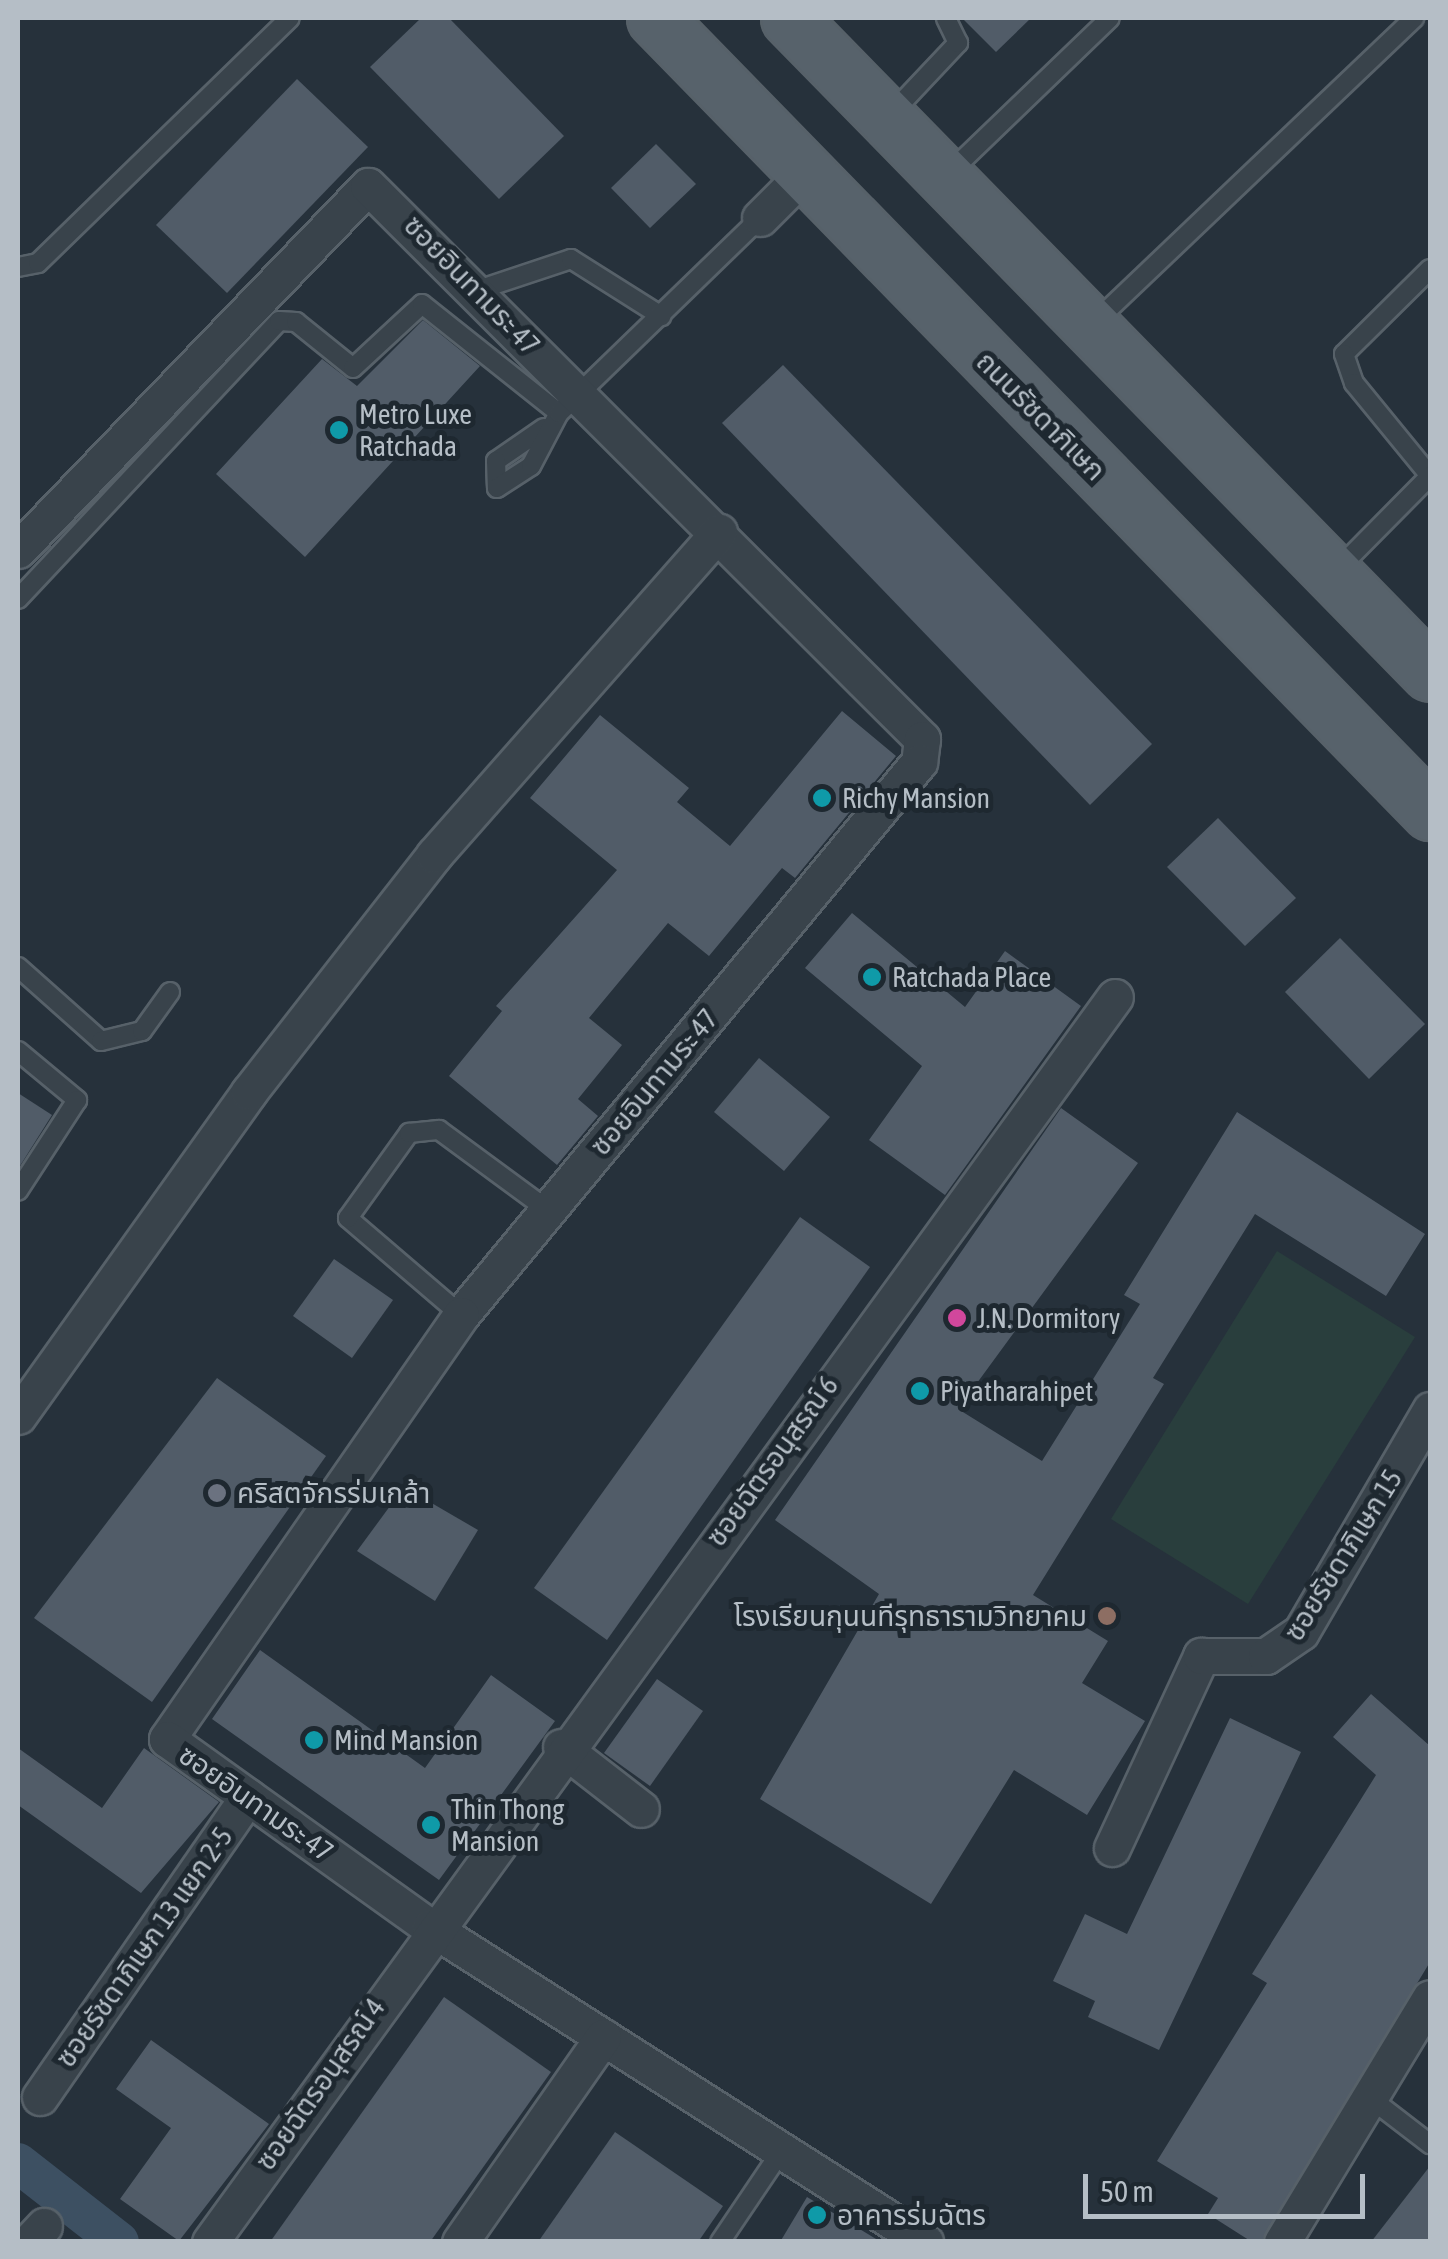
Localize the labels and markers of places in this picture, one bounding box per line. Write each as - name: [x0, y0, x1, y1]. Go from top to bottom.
- place label: Metro Luxe Ratchada: [359, 397, 472, 463]
- marker: Metro Luxe Ratchada: [328, 419, 350, 441]
- place label: Richy Mansion: [842, 781, 990, 815]
- marker: Richy Mansion: [811, 787, 833, 809]
- place label: Ratchada Place: [892, 960, 1051, 994]
- marker: Ratchada Place: [861, 966, 883, 988]
- place label: J.N. Dormitory: [977, 1301, 1120, 1335]
- marker: J.N. Dormitory: [946, 1307, 968, 1329]
- place label: Piyatharahipet: [940, 1374, 1093, 1408]
- marker: Piyatharahipet: [909, 1380, 931, 1402]
- place label: คริสตจักรร่มเกล้า: [237, 1476, 430, 1510]
- marker: คริสตจักรร่มเกล้า: [206, 1482, 228, 1504]
- place label: โรงเรียนกุนนทีรุทธารามวิทยาคม: [734, 1599, 1087, 1633]
- marker: โรงเรียนกุนนทีรุทธารามวิทยาคม: [1096, 1605, 1118, 1627]
- place label: Mind Mansion: [334, 1723, 478, 1757]
- marker: Mind Mansion: [303, 1729, 325, 1751]
- place label: Thin Thong Mansion: [451, 1792, 564, 1858]
- marker: Thin Thong Mansion: [420, 1814, 442, 1836]
- place label: อาคารร่มฉัตร: [837, 2198, 986, 2232]
- marker: อาคารร่มฉัตร: [806, 2204, 828, 2226]

